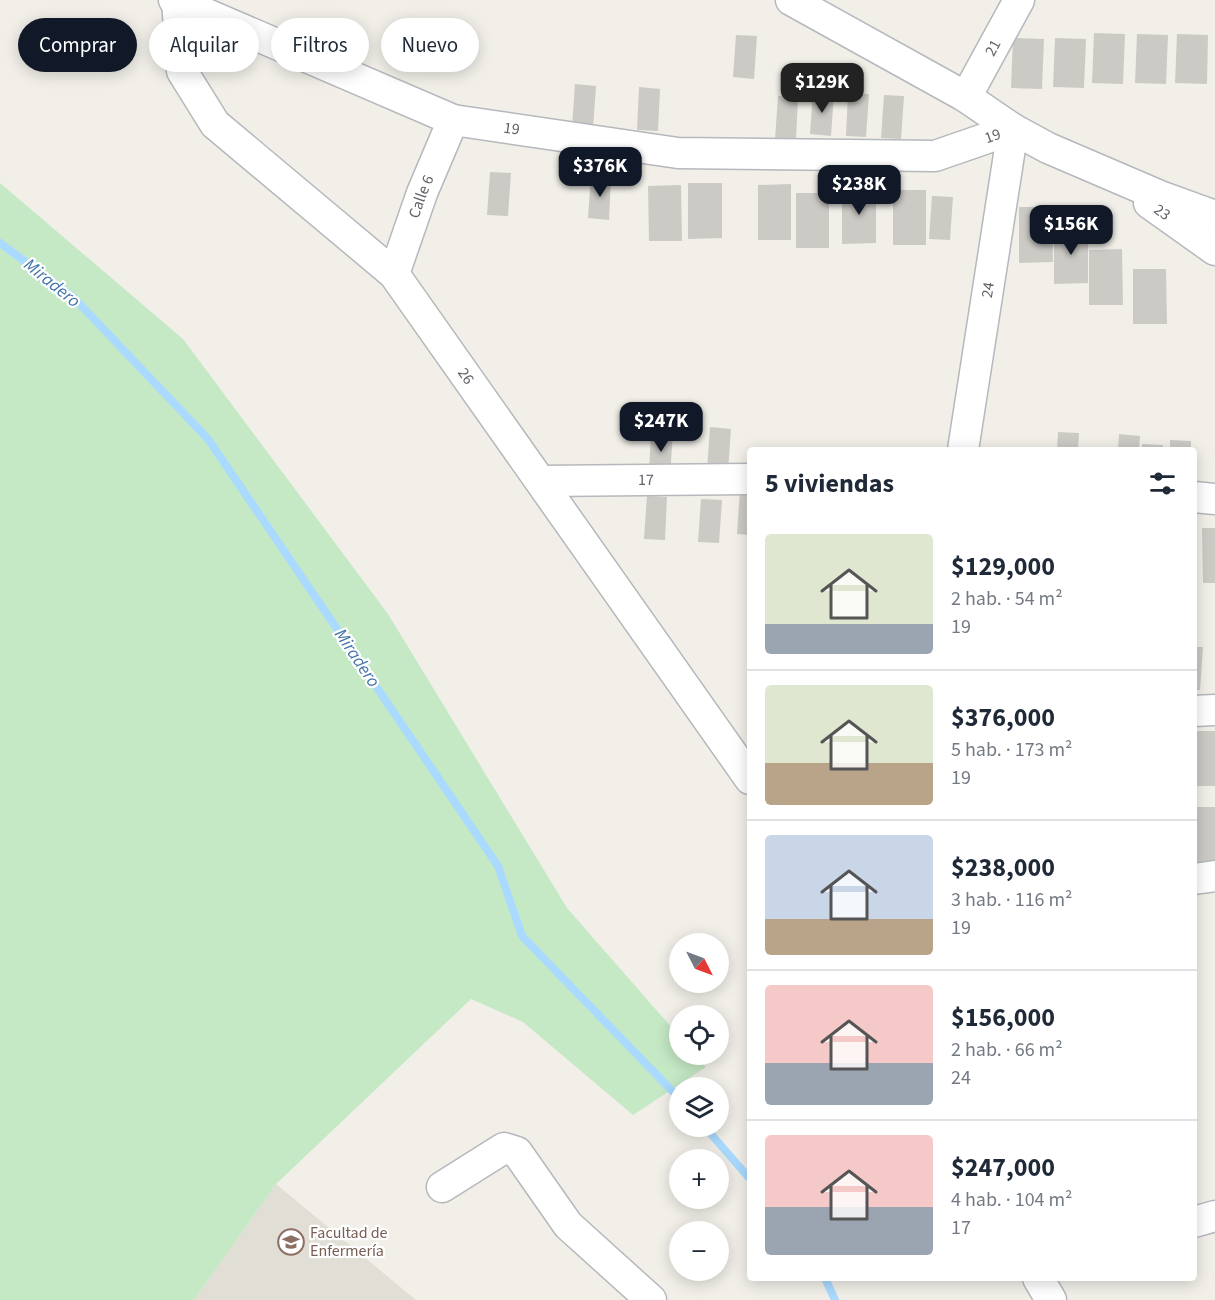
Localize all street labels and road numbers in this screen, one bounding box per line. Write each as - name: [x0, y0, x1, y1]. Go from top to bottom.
- street label: 21: [979, 36, 1006, 60]
- street label: 19: [502, 117, 521, 141]
- street label: 19: [981, 123, 1004, 149]
- street label: Calle 6: [403, 172, 439, 221]
- street label: 23: [1149, 199, 1175, 226]
- street label: 24: [976, 280, 1000, 299]
- street label: 26: [452, 363, 480, 389]
- street label: 17: [638, 469, 654, 491]

